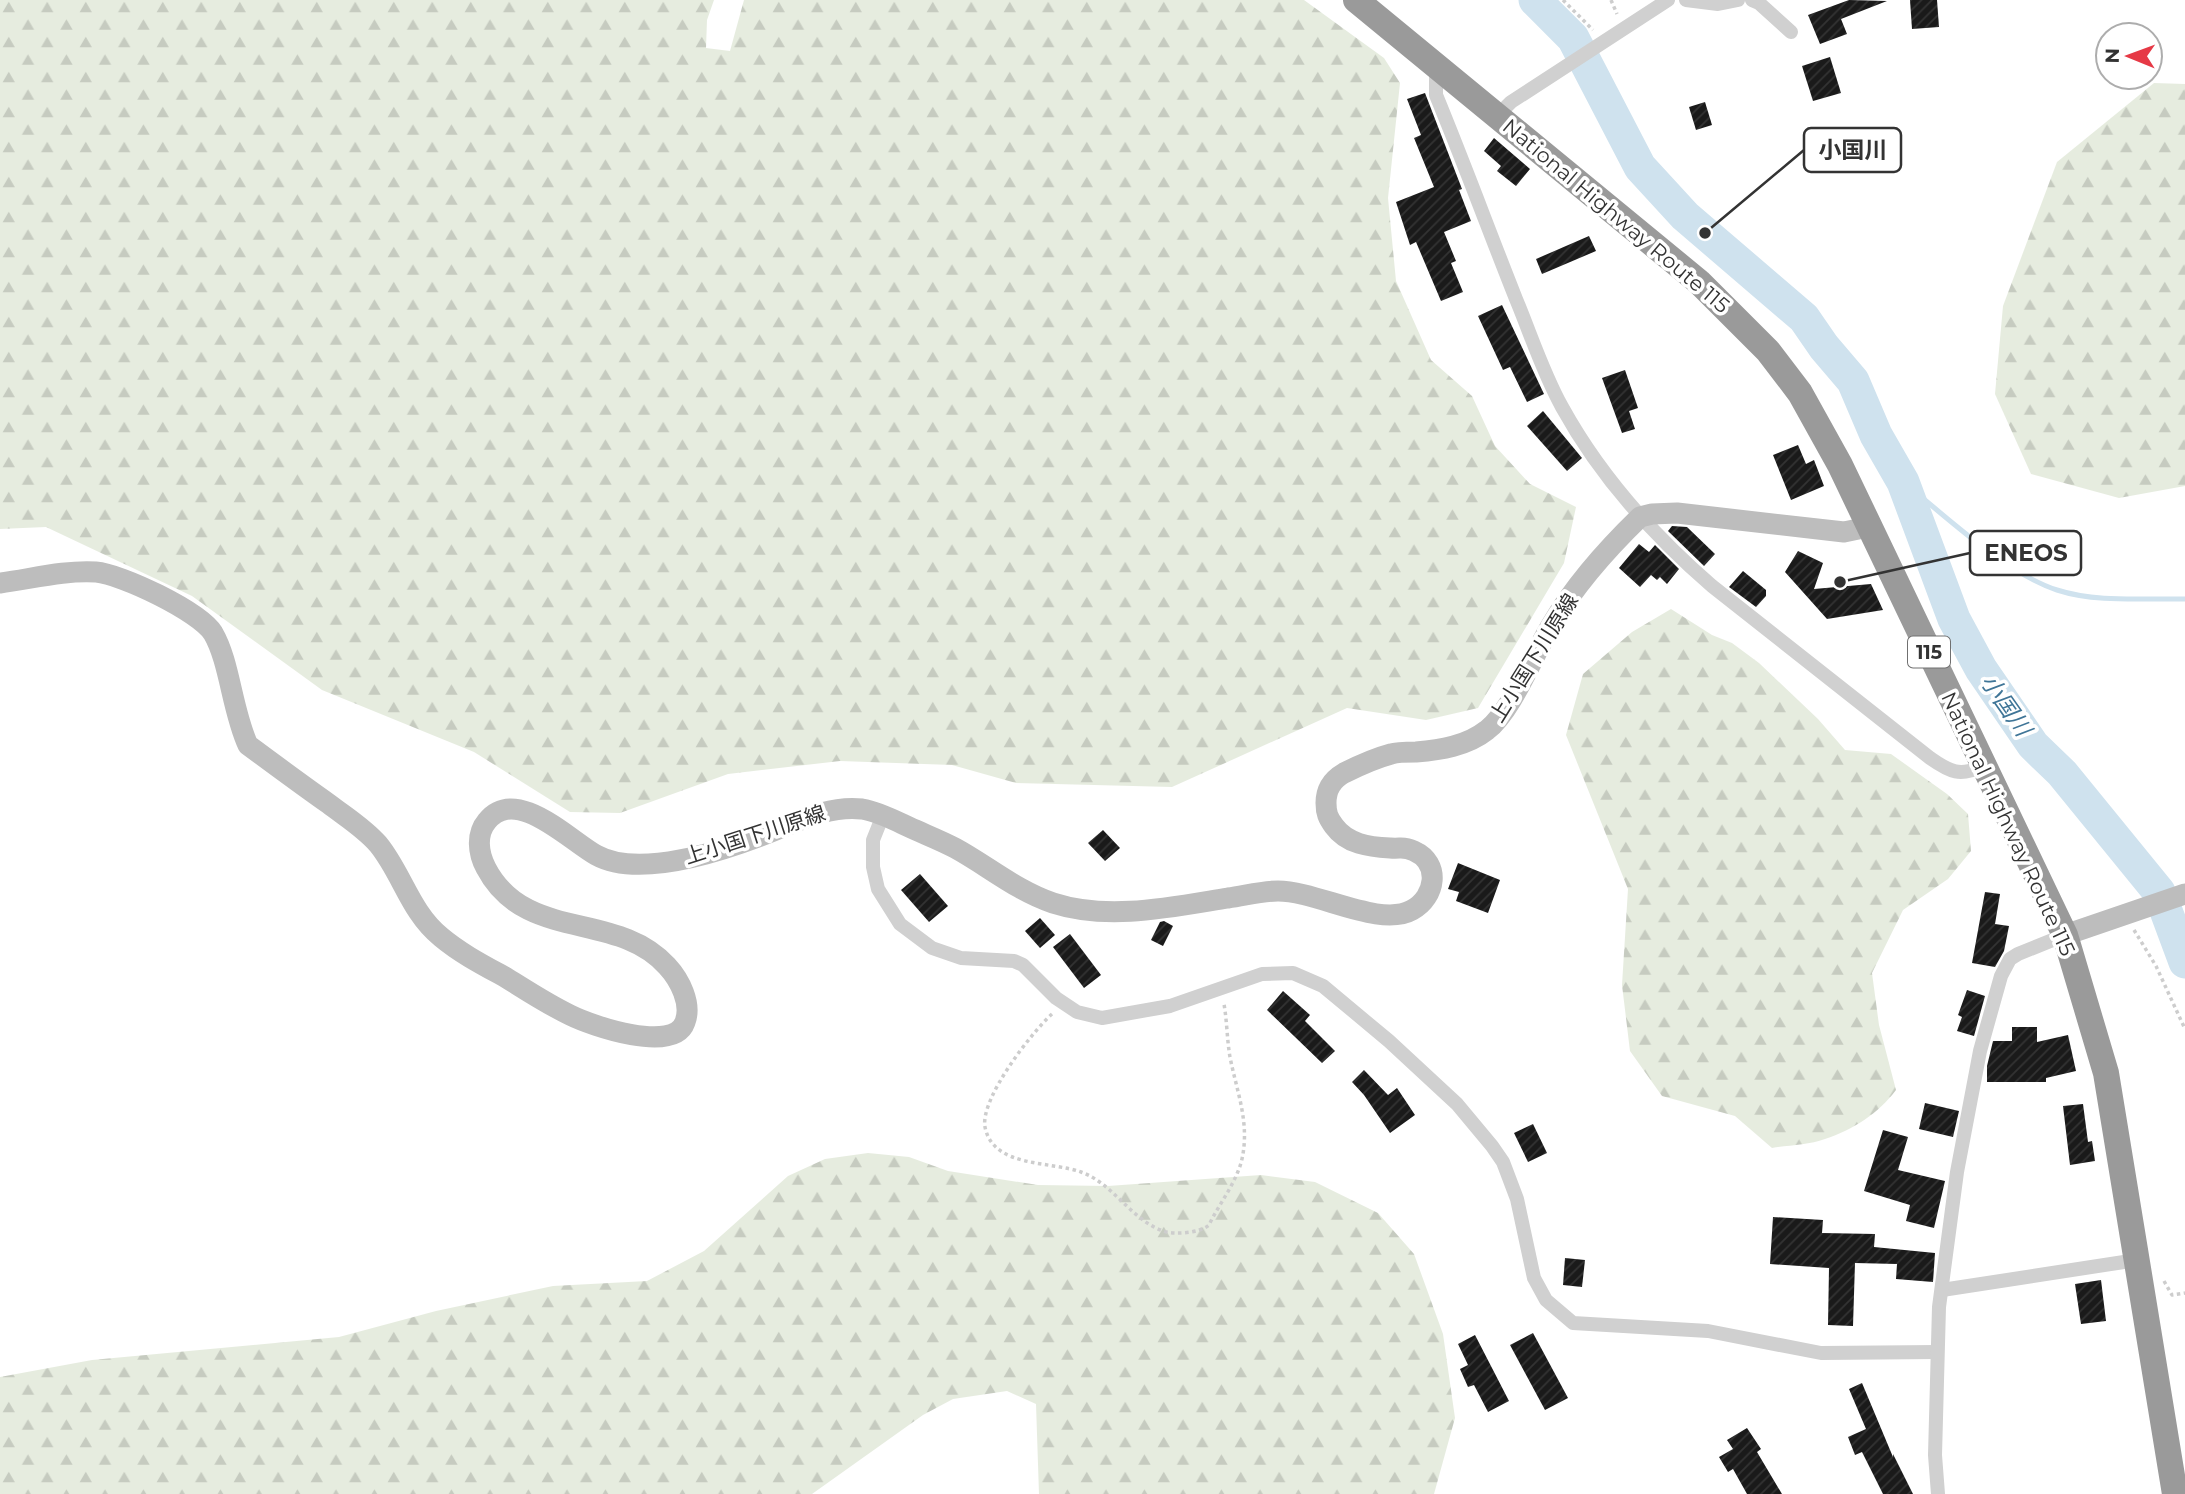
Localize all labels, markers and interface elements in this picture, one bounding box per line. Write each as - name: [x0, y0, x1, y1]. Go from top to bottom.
- north arrow: [2094, 21, 2164, 91]
- text: N: [2101, 48, 2124, 64]
- street label: National Highway Route 115: [1498, 113, 1735, 318]
- callout: 小国川: [1804, 128, 1901, 172]
- text: 小国川: [1819, 136, 1888, 164]
- callout: ENEOS: [1970, 531, 2081, 575]
- text: ENEOS: [1984, 539, 2068, 567]
- street label: 上小国下川原線: [1484, 589, 1583, 727]
- road number: 115: [1908, 636, 1950, 667]
- water label: 小国川: [1975, 669, 2039, 744]
- street label: National Highway Route 115: [1936, 688, 2081, 960]
- street label: 上小国下川原線: [681, 800, 829, 869]

